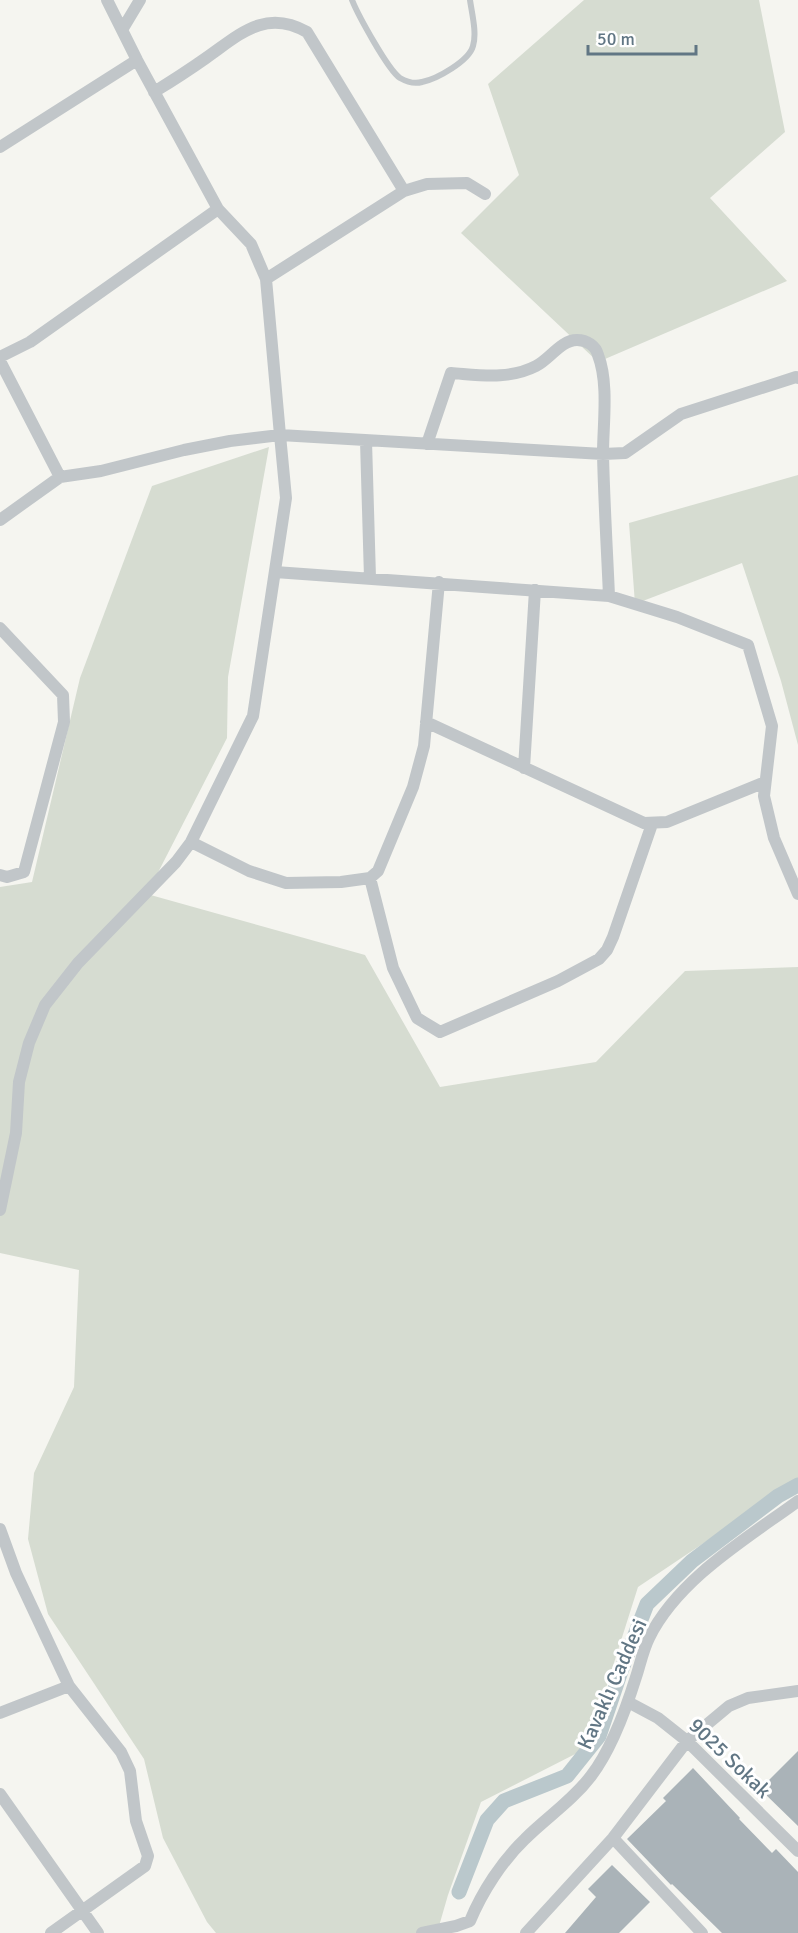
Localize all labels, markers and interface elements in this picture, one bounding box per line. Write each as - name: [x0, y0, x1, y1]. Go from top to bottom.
- scale bar: [588, 18, 696, 56]
- text: 50 m: [597, 28, 635, 50]
- street label: Kavaklı Caddesi: [572, 1615, 652, 1753]
- street label: 9025 Sokak: [683, 1712, 777, 1804]

